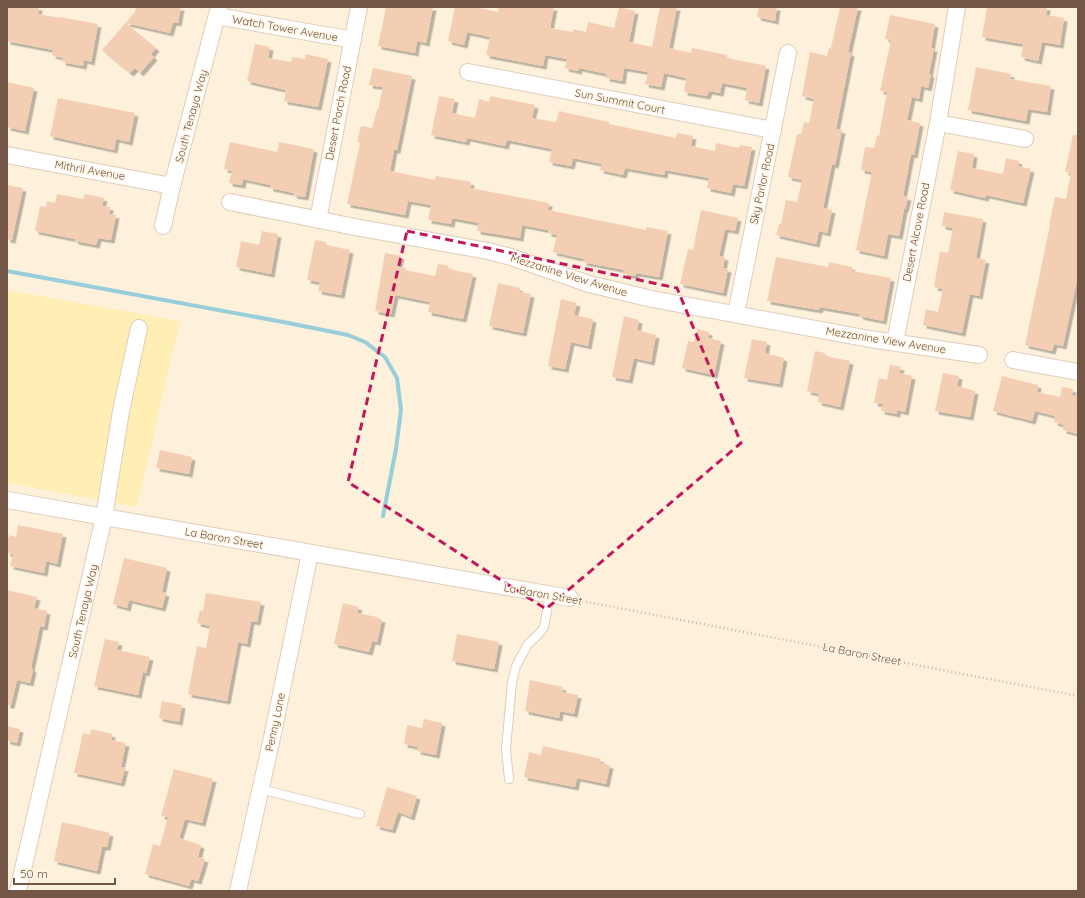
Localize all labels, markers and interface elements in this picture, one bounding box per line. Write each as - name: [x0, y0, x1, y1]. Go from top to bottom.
- street label: Watch Tower Avenue: [231, 12, 339, 44]
- street label: Desert Porch Road: [322, 65, 354, 161]
- street label: South Tenaya Way: [172, 68, 210, 164]
- street label: Sun Summit Court: [574, 85, 666, 117]
- street label: Sky Parlor Road: [747, 142, 777, 226]
- street label: Mithril Avenue: [54, 157, 126, 183]
- street label: Desert Alcove Road: [900, 181, 932, 283]
- street label: Mezzanine View Avenue: [509, 251, 629, 299]
- street label: Mezzanine View Avenue: [825, 324, 947, 356]
- street label: La Baron Street: [184, 524, 265, 552]
- street label: South Tenaya Way: [65, 563, 101, 659]
- street label: La Baron Street: [503, 580, 584, 608]
- street label: La Baron Street: [822, 640, 903, 668]
- street label: Penny Lane: [262, 691, 288, 753]
- scale bar: [14, 860, 115, 886]
- text: 50 m: [20, 866, 48, 881]

